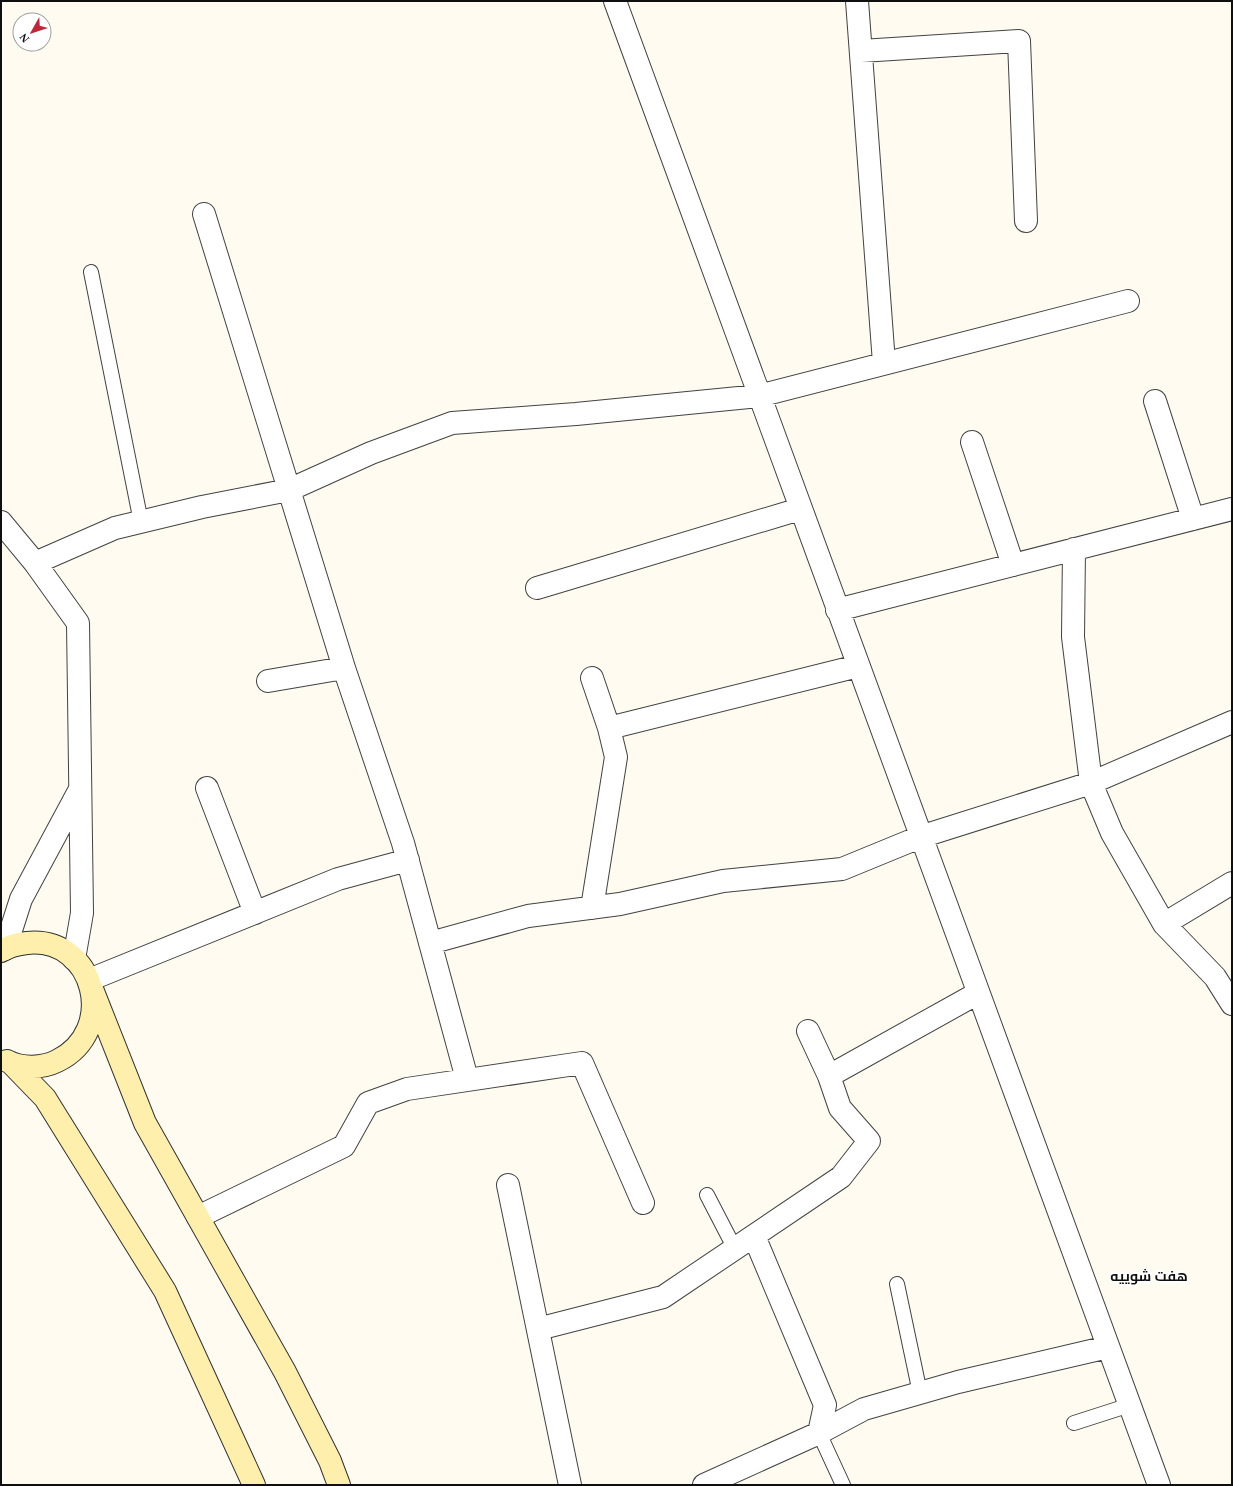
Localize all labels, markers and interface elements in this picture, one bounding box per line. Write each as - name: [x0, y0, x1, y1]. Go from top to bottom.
- north arrow: [12, 12, 52, 52]
- text: N: [17, 31, 31, 45]
- district label: هفت شوییه: [1110, 1268, 1188, 1285]

